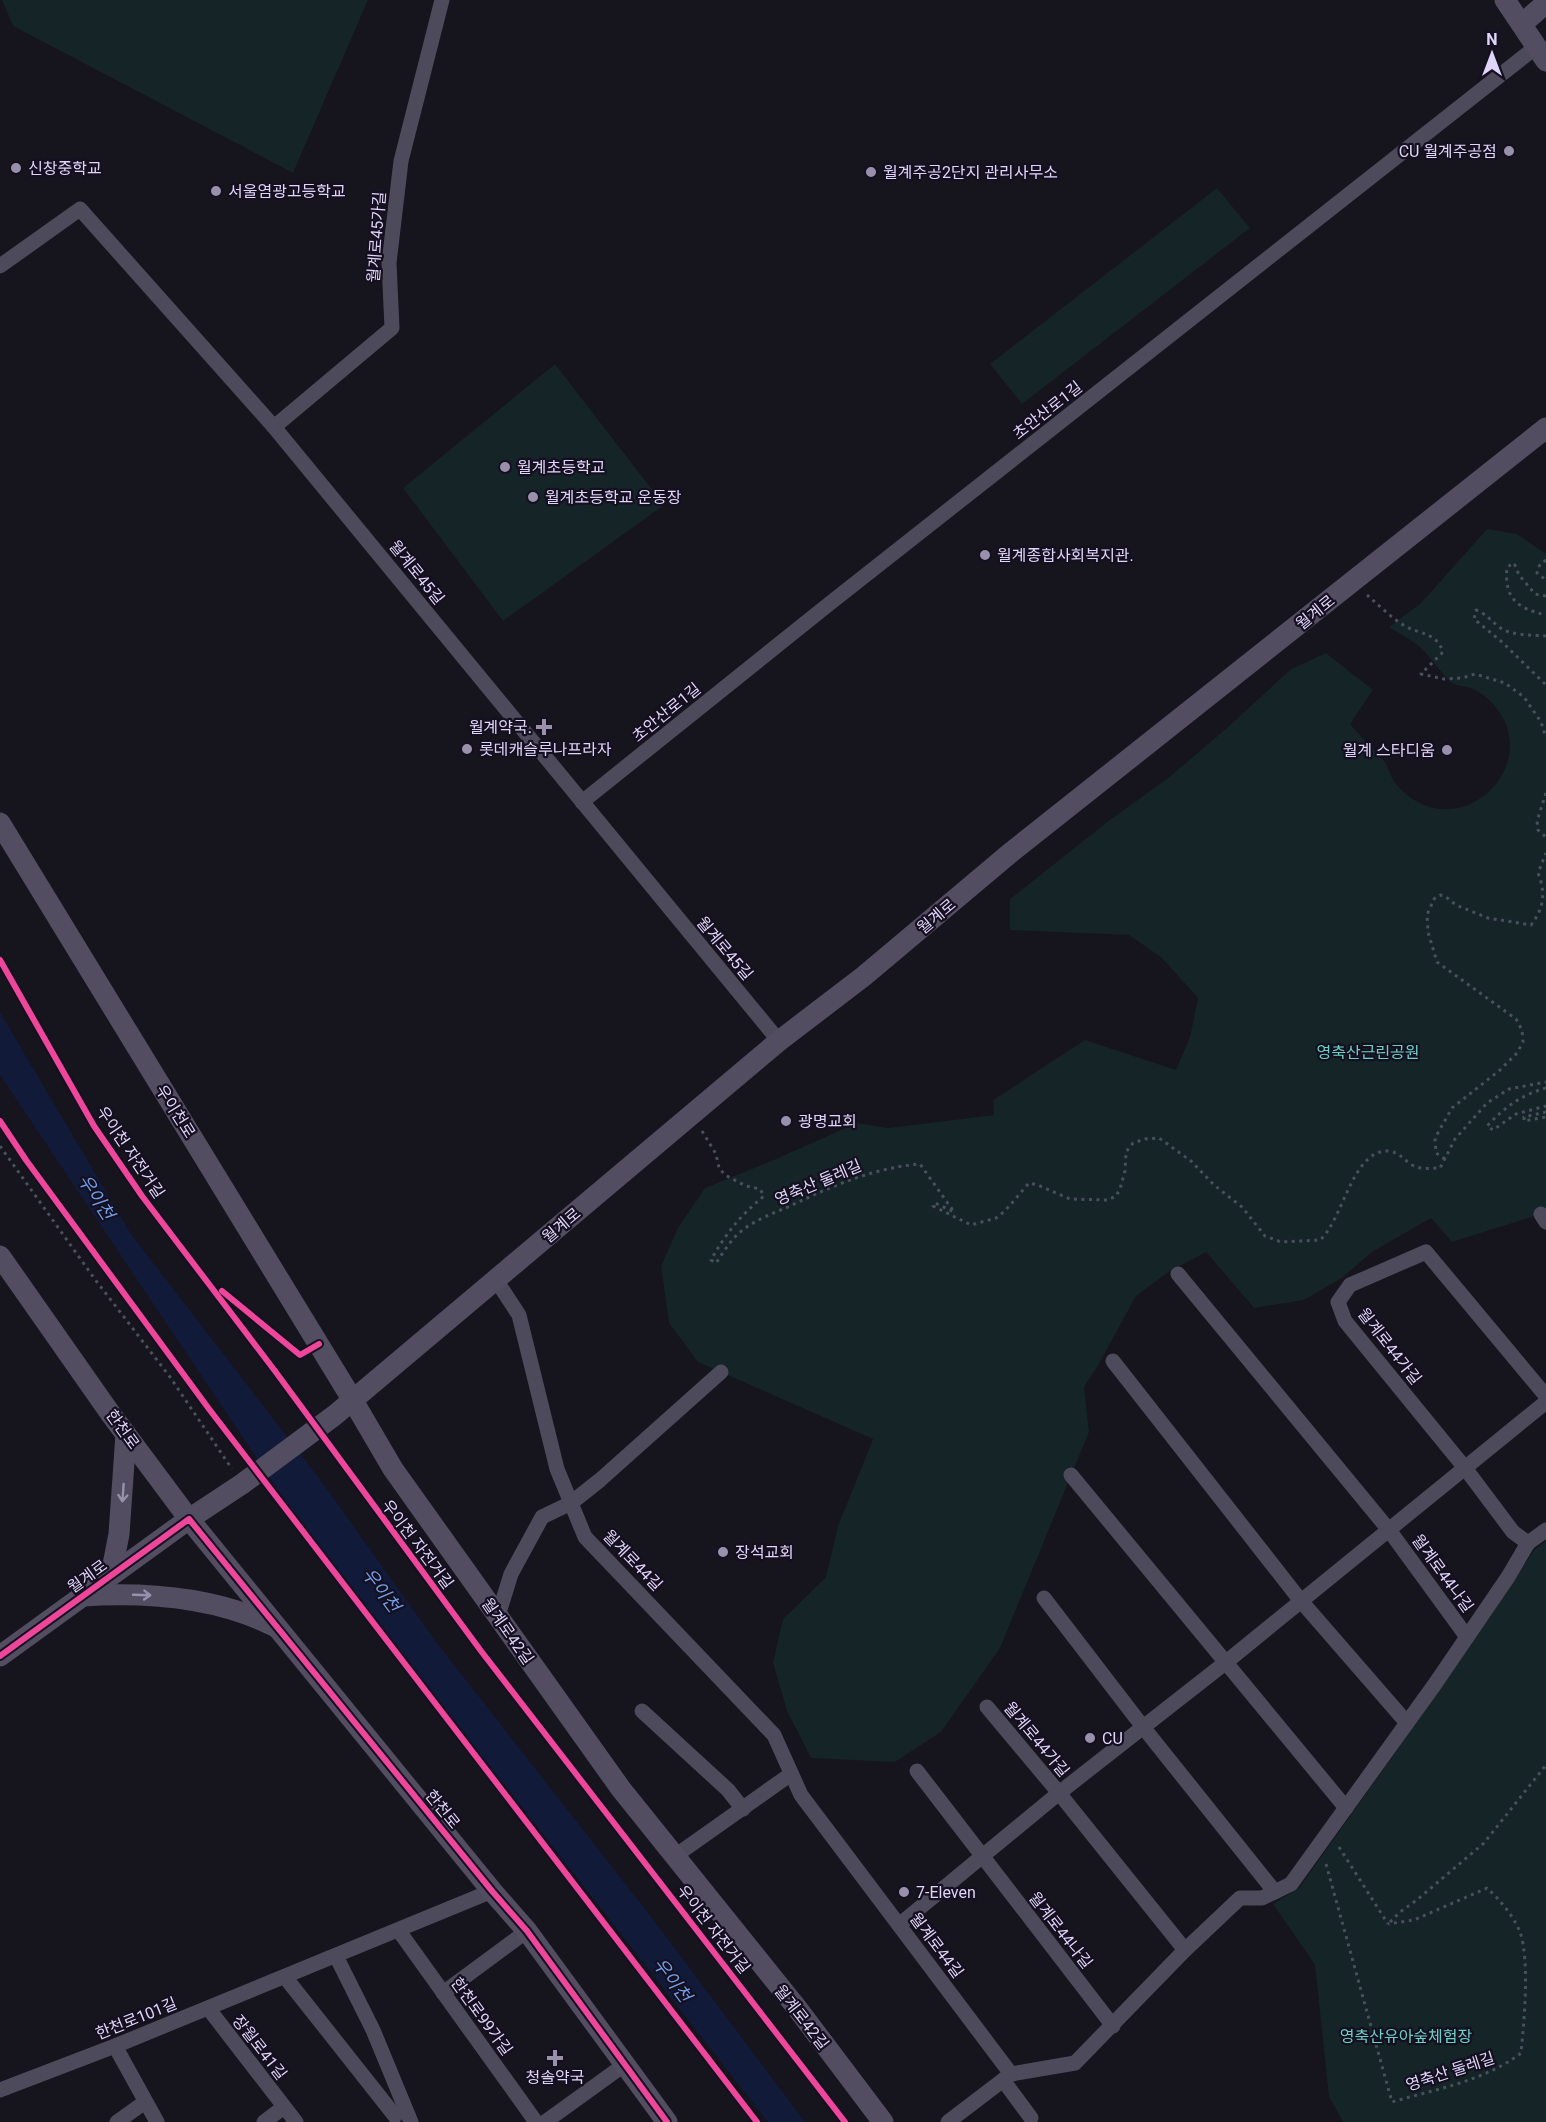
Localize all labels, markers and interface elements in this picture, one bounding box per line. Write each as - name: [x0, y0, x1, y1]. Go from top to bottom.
- north arrow: [1462, 24, 1522, 84]
- text: N: [1486, 30, 1498, 49]
- place label: CU 월계주공점: [1399, 142, 1497, 161]
- marker: CU 월계주공점: [1502, 144, 1516, 158]
- place label: 신창중학교: [28, 159, 102, 178]
- marker: 신창중학교: [9, 161, 23, 175]
- place label: 월계주공2단지 관리사무소: [883, 163, 1058, 182]
- marker: 월계주공2단지 관리사무소: [864, 165, 878, 179]
- place label: 서울염광고등학교: [228, 182, 346, 201]
- marker: 서울염광고등학교: [209, 184, 223, 198]
- street label: 월계로45가길: [364, 191, 389, 283]
- street label: 초안산로1길: [1009, 377, 1086, 443]
- place label: 월계초등학교: [517, 458, 605, 477]
- marker: 월계초등학교: [498, 460, 512, 474]
- place label: 월계초등학교 운동장: [545, 488, 682, 507]
- marker: 월계초등학교 운동장: [526, 490, 540, 504]
- street label: 월계로45길: [385, 536, 448, 608]
- place label: 월계종합사회복지관.: [997, 546, 1134, 565]
- marker: 월계종합사회복지관.: [978, 548, 992, 562]
- street label: 월계로: [1292, 591, 1339, 634]
- street label: 초안산로1길: [628, 679, 704, 746]
- place label: 월계약국.: [469, 718, 532, 737]
- marker: 월계약국.: [537, 720, 551, 734]
- place label: 롯데캐슬루나프라자: [479, 740, 612, 759]
- place label: 월계 스타디움: [1343, 741, 1435, 760]
- marker: 롯데캐슬루나프라자: [460, 742, 474, 756]
- marker: 월계 스타디움: [1440, 743, 1454, 757]
- street label: 월계로: [913, 895, 960, 938]
- street label: 월계로45길: [693, 913, 757, 984]
- park label: 영축산근린공원: [1316, 1043, 1420, 1062]
- street label: 우이천로: [152, 1081, 199, 1141]
- street label: 우이천 자전거길: [93, 1102, 169, 1202]
- place label: 광명교회: [798, 1112, 857, 1131]
- marker: 광명교회: [779, 1114, 793, 1128]
- street label: 영축산 둘레길: [772, 1156, 864, 1209]
- water label: 우이천: [73, 1170, 119, 1224]
- street label: 월계로: [538, 1204, 585, 1247]
- street label: 월계로44가길: [1354, 1304, 1425, 1388]
- street label: 한천로: [102, 1406, 143, 1453]
- one-way arrow: [117, 1482, 128, 1502]
- street label: 우이천 자전거길: [378, 1495, 458, 1593]
- street label: 월계로44길: [599, 1526, 666, 1595]
- street label: 월계로44나길: [1408, 1531, 1477, 1616]
- place label: 장석교회: [735, 1543, 794, 1562]
- marker: 장석교회: [716, 1545, 730, 1559]
- street label: 월계로: [64, 1556, 111, 1597]
- water label: 우이천: [357, 1564, 405, 1616]
- one-way arrow: [131, 1590, 151, 1601]
- street label: 월계로42길: [478, 1594, 537, 1668]
- street label: 월계로44가길: [1000, 1698, 1073, 1781]
- place label: CU: [1102, 1729, 1123, 1748]
- marker: CU: [1083, 1731, 1097, 1745]
- street label: 한천로: [421, 1786, 464, 1833]
- street label: 우이천 자전거길: [673, 1881, 754, 1977]
- place label: 7-Eleven: [916, 1883, 976, 1902]
- marker: 7-Eleven: [897, 1885, 911, 1899]
- street label: 월계로44나길: [1025, 1888, 1096, 1972]
- street label: 월계로44길: [906, 1909, 967, 1982]
- water label: 우이천: [649, 1954, 697, 2008]
- street label: 한천로99가길: [447, 1974, 516, 2059]
- street label: 월계로42길: [770, 1981, 833, 2053]
- street label: 한천로101길: [93, 1994, 180, 2043]
- street label: 장월로41길: [228, 2011, 291, 2083]
- park label: 영축산유아숲체험장: [1340, 2027, 1473, 2046]
- street label: 영축산 둘레길: [1403, 2048, 1497, 2095]
- marker: 청솔약국: [548, 2051, 562, 2065]
- place label: 청솔약국: [526, 2068, 584, 2087]

